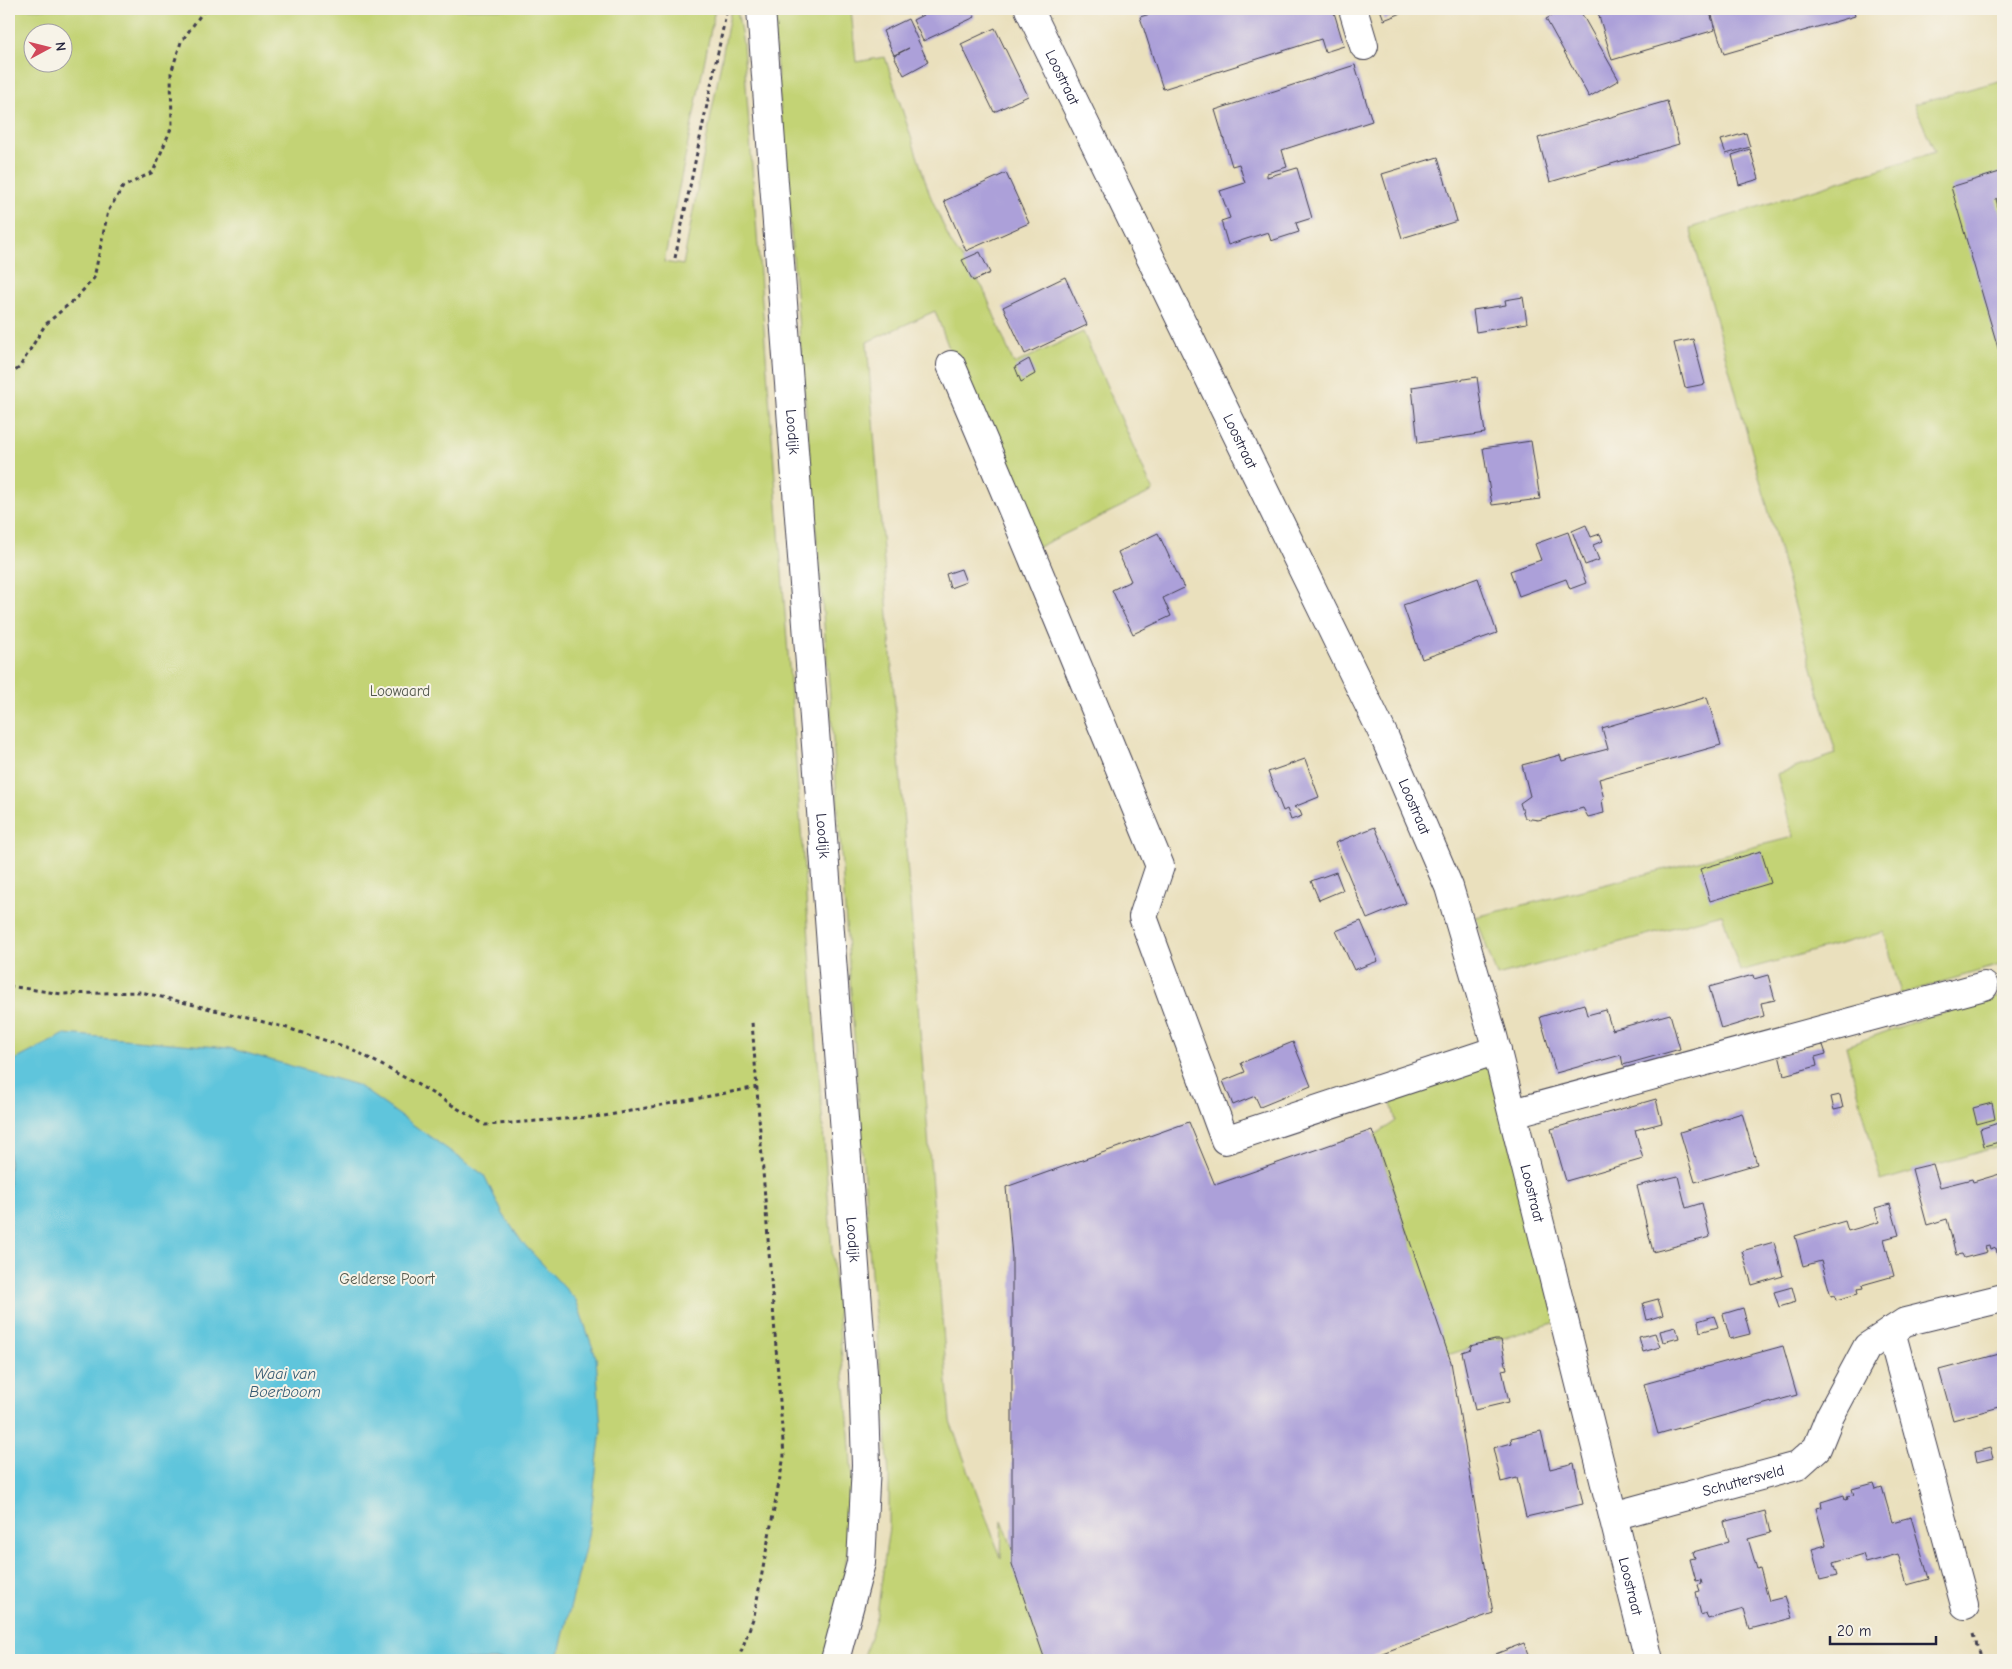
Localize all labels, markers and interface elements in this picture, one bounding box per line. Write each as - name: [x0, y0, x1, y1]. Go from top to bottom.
- north arrow: [22, 22, 72, 72]
- text: N: [51, 41, 69, 52]
- street label: Loostraat: [1041, 47, 1084, 108]
- street label: Loodijk: [782, 409, 803, 456]
- street label: Loostraat: [1219, 411, 1261, 472]
- park label: Loowaard: [370, 682, 430, 700]
- street label: Loostraat: [1395, 776, 1435, 838]
- street label: Loodijk: [812, 812, 834, 860]
- street label: Loostraat: [1516, 1163, 1548, 1225]
- street label: Loodijk: [842, 1216, 864, 1264]
- park label: Gelderse Poort: [339, 1270, 435, 1288]
- water label: Waai van Boerboom: [249, 1365, 321, 1401]
- street label: Schuttersveld: [1700, 1461, 1786, 1500]
- street label: Loostraat: [1615, 1555, 1647, 1618]
- scale bar: [1830, 1614, 1936, 1646]
- text: 20 m: [1837, 1622, 1871, 1640]

